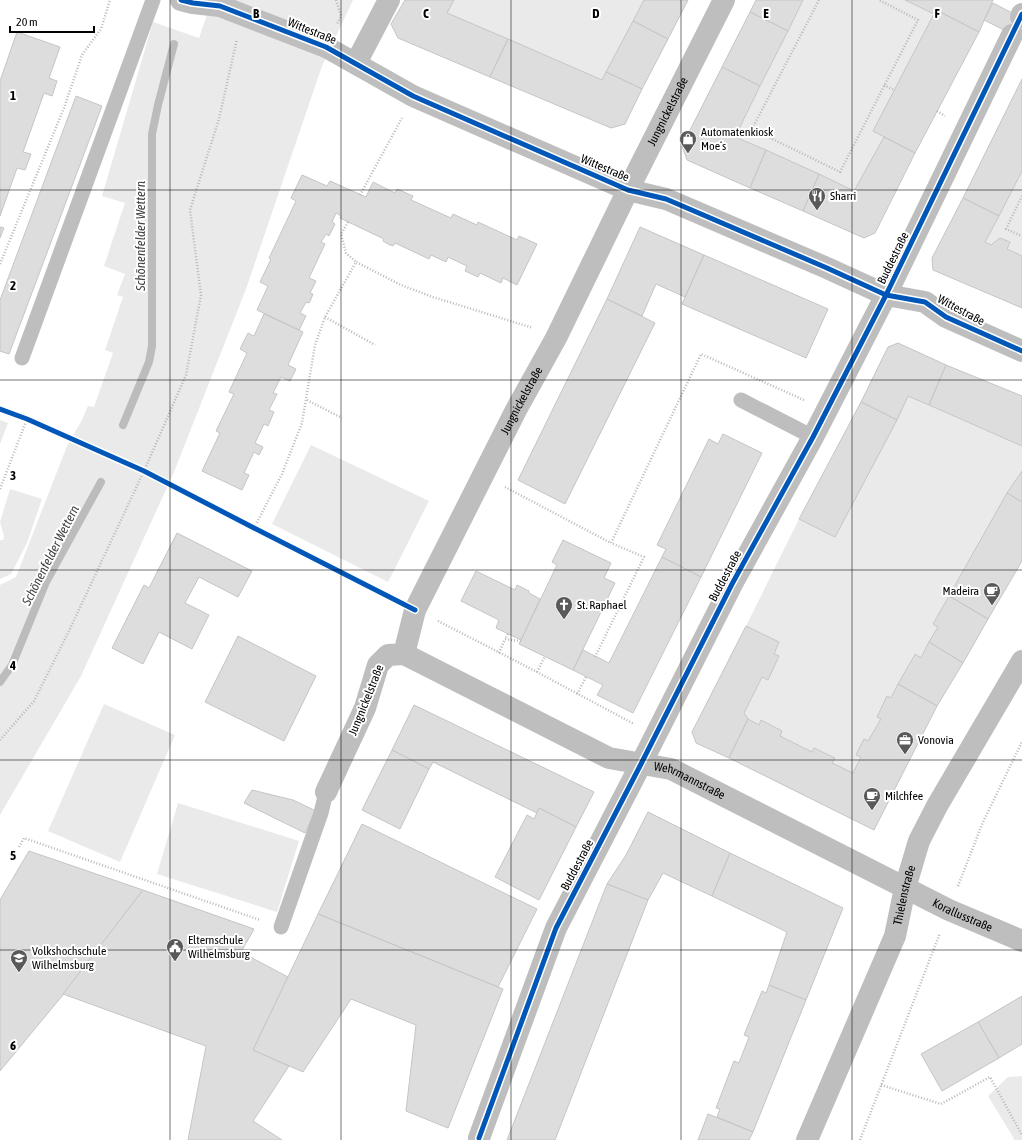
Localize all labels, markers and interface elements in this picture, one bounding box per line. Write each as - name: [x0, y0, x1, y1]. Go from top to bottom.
- text: B: [253, 6, 260, 21]
- text: C: [423, 6, 429, 21]
- text: D: [592, 6, 600, 21]
- text: E: [763, 6, 769, 21]
- text: F: [934, 6, 940, 21]
- scale bar: [10, 8, 94, 34]
- text: 20 m: [16, 15, 38, 29]
- street label: Wittestraße: [286, 15, 338, 47]
- street label: Jungnickelstraße: [644, 75, 691, 148]
- text: 1: [10, 88, 16, 103]
- place label: Automatenkiosk Moe´s: [701, 125, 774, 153]
- shop icon: Automatenkiosk Moe´s: [678, 129, 698, 154]
- street label: Wittestraße: [579, 152, 631, 184]
- water label: Schönenfelder Wettern: [133, 180, 148, 292]
- restaurant icon: Sharri: [807, 186, 827, 211]
- place label: Sharri: [830, 189, 856, 203]
- street label: Buddestraße: [874, 230, 912, 286]
- text: 2: [10, 278, 16, 293]
- street label: Wittestraße: [935, 292, 987, 328]
- street label: Jungnickelstraße: [498, 364, 546, 437]
- text: 3: [10, 468, 16, 483]
- water label: Schönenfelder Wettern: [18, 502, 82, 609]
- street label: Buddestraße: [706, 548, 744, 604]
- cafe icon: Madeira: [982, 581, 1002, 606]
- place label: Madeira: [943, 584, 979, 598]
- church icon: St. Raphael: [554, 595, 574, 620]
- place label: St. Raphael: [577, 598, 627, 612]
- text: 4: [9, 658, 16, 673]
- street label: Jungnickelstraße: [345, 663, 387, 737]
- office icon: Vonovia: [895, 730, 915, 755]
- place label: Vonovia: [918, 733, 954, 747]
- street label: Wehrmannstraße: [653, 759, 727, 802]
- cafe icon: Milchfee: [862, 786, 882, 811]
- place label: Milchfee: [885, 789, 923, 803]
- street label: Buddestraße: [558, 837, 596, 893]
- text: 5: [10, 848, 16, 863]
- street label: Thielenstraße: [890, 864, 918, 926]
- street label: Korallusstraße: [930, 896, 995, 935]
- place label: Elternschule Wilhelmsburg: [188, 933, 251, 961]
- public building icon: Elternschule Wilhelmsburg: [165, 937, 185, 962]
- place label: Volkshochschule Wilhelmsburg: [32, 944, 106, 972]
- school or university icon: Volkshochschule Wilhelmsburg: [9, 948, 29, 973]
- text: 6: [10, 1038, 16, 1053]

